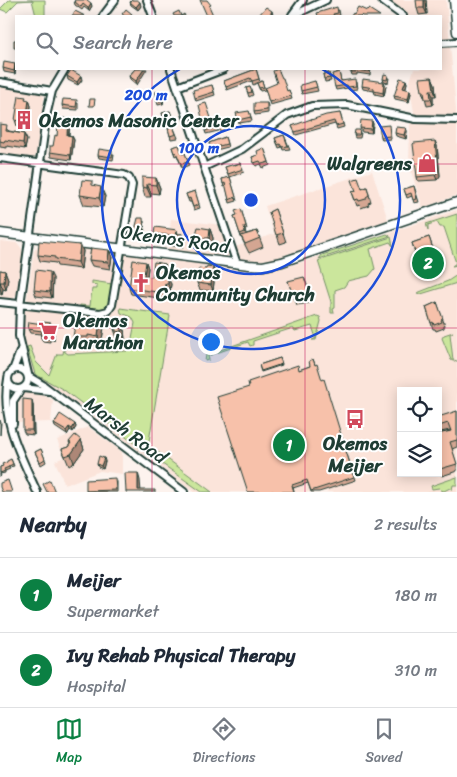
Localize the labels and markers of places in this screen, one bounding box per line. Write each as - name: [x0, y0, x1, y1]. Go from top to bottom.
- place label: Okemos Masonic Center: [39, 104, 240, 137]
- building icon: Okemos Masonic Center: [13, 109, 35, 131]
- place label: Walgreens: [327, 147, 413, 180]
- shop icon: Walgreens: [416, 152, 438, 174]
- centre of rings: [242, 191, 260, 209]
- pin: 2: [412, 244, 444, 282]
- place label: Okemos Community Church: [155, 256, 315, 311]
- church icon: Okemos Community Church: [130, 272, 152, 294]
- place label: Okemos Marathon: [62, 304, 144, 359]
- supermarket icon: Okemos Marathon: [37, 320, 59, 342]
- bus stop icon: Okemos Meijer: [344, 408, 366, 430]
- pin: 1: [273, 426, 305, 464]
- place label: Okemos Meijer: [323, 427, 388, 482]

